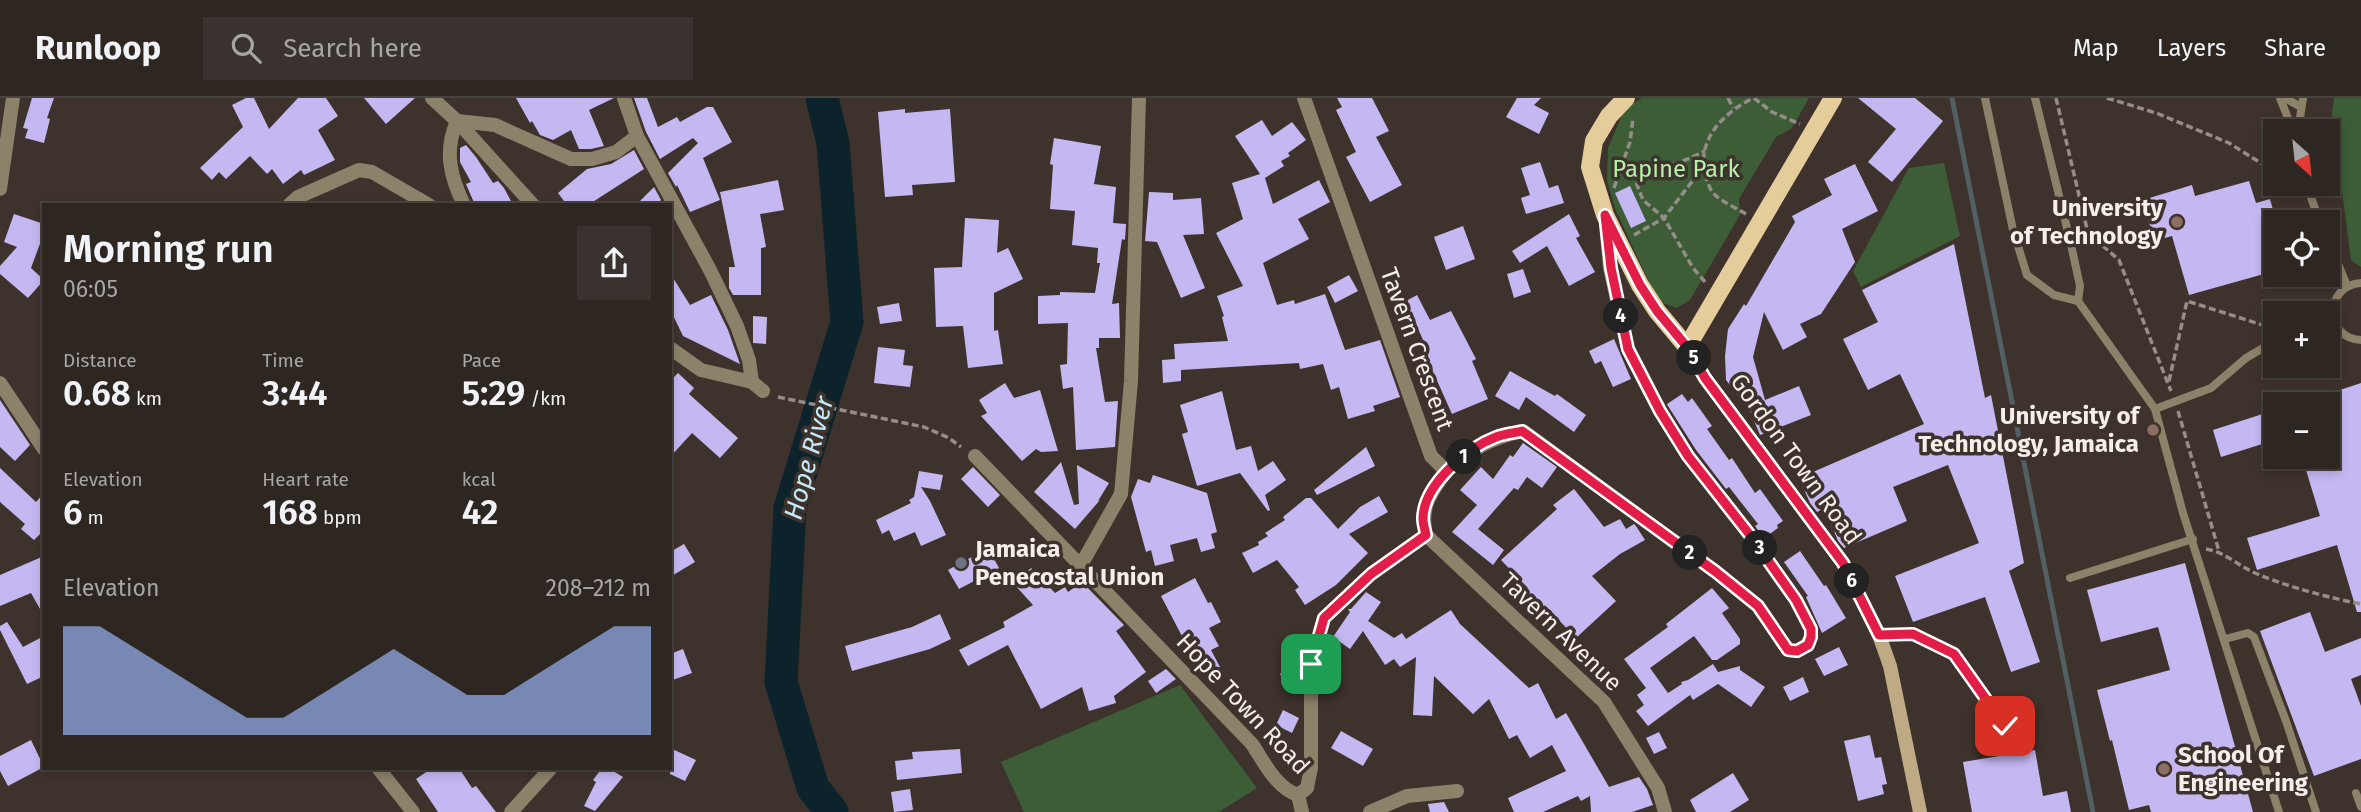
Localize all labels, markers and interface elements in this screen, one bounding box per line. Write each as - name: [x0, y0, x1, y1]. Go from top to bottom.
- search box: [203, 17, 693, 80]
- text: Runloop: [35, 28, 161, 68]
- icon: search: [227, 29, 265, 67]
- text: Search here: [283, 33, 422, 64]
- text: Map: [2073, 34, 2119, 62]
- text: Layers: [2157, 34, 2226, 62]
- text: Share: [2264, 34, 2326, 62]
- north arrow: [2263, 119, 2340, 196]
- map controls: [2263, 119, 2340, 469]
- park label: Papine Park: [1612, 155, 1740, 183]
- place label: University of Technology: [2010, 194, 2164, 250]
- button: locate: [2263, 210, 2340, 287]
- marker: University of Technology: [2169, 214, 2185, 230]
- text: Morning run: [63, 226, 274, 272]
- button: share: [577, 226, 651, 300]
- street label: Tavern Crescent: [1375, 264, 1460, 434]
- text: 06:05: [63, 275, 118, 303]
- pin: 4: [1604, 298, 1638, 333]
- button: +: [2263, 301, 2340, 378]
- text: 4: [1615, 304, 1626, 327]
- pin: 5: [1676, 341, 1712, 376]
- text: 5: [1688, 346, 1699, 369]
- text: Distance: [63, 349, 137, 372]
- text: Time: [262, 349, 304, 372]
- text: Pace: [462, 349, 501, 372]
- street label: Gordon Town Road: [1725, 368, 1867, 550]
- text: 0.68: [63, 372, 131, 414]
- text: 3:44: [262, 372, 328, 414]
- text: 5:29: [462, 372, 525, 414]
- text: km: [131, 387, 162, 410]
- text: /km: [525, 387, 566, 410]
- water label: Hope River: [778, 392, 841, 523]
- button: −: [2263, 392, 2340, 469]
- place label: University of Technology, Jamaica: [1918, 402, 2141, 458]
- marker: University of Technology, Jamaica: [2145, 422, 2161, 438]
- pin: 1: [1446, 440, 1482, 474]
- text: 1: [1459, 445, 1468, 468]
- text: Elevation: [63, 468, 143, 491]
- text: Heart rate: [262, 468, 349, 491]
- text: kcal: [462, 468, 496, 491]
- text: 6: [63, 491, 82, 533]
- text: 168: [262, 491, 318, 533]
- text: 42: [462, 491, 498, 533]
- text: m: [82, 506, 104, 529]
- text: bpm: [318, 506, 362, 529]
- pin: 3: [1742, 531, 1778, 566]
- place label: Jamaica Penecostal Union: [974, 535, 1164, 591]
- pin: 2: [1672, 536, 1708, 570]
- text: 3: [1755, 536, 1764, 559]
- text: 2: [1685, 541, 1694, 564]
- marker: Jamaica Penecostal Union: [953, 555, 969, 571]
- pin: 6: [1834, 564, 1870, 598]
- street label: Tavern Avenue: [1494, 567, 1628, 697]
- text: 6: [1846, 569, 1857, 592]
- text: Elevation: [63, 574, 159, 602]
- text: 208–212 m: [546, 574, 651, 602]
- street label: Hope Town Road: [1171, 628, 1315, 780]
- pin: [1281, 634, 1341, 694]
- icon: arrive: [1292, 645, 1330, 683]
- pin: [1975, 696, 2035, 756]
- icon: check: [1986, 707, 2024, 745]
- place label: School Of Engineering: [2178, 741, 2309, 797]
- marker: School Of Engineering: [2156, 761, 2172, 777]

